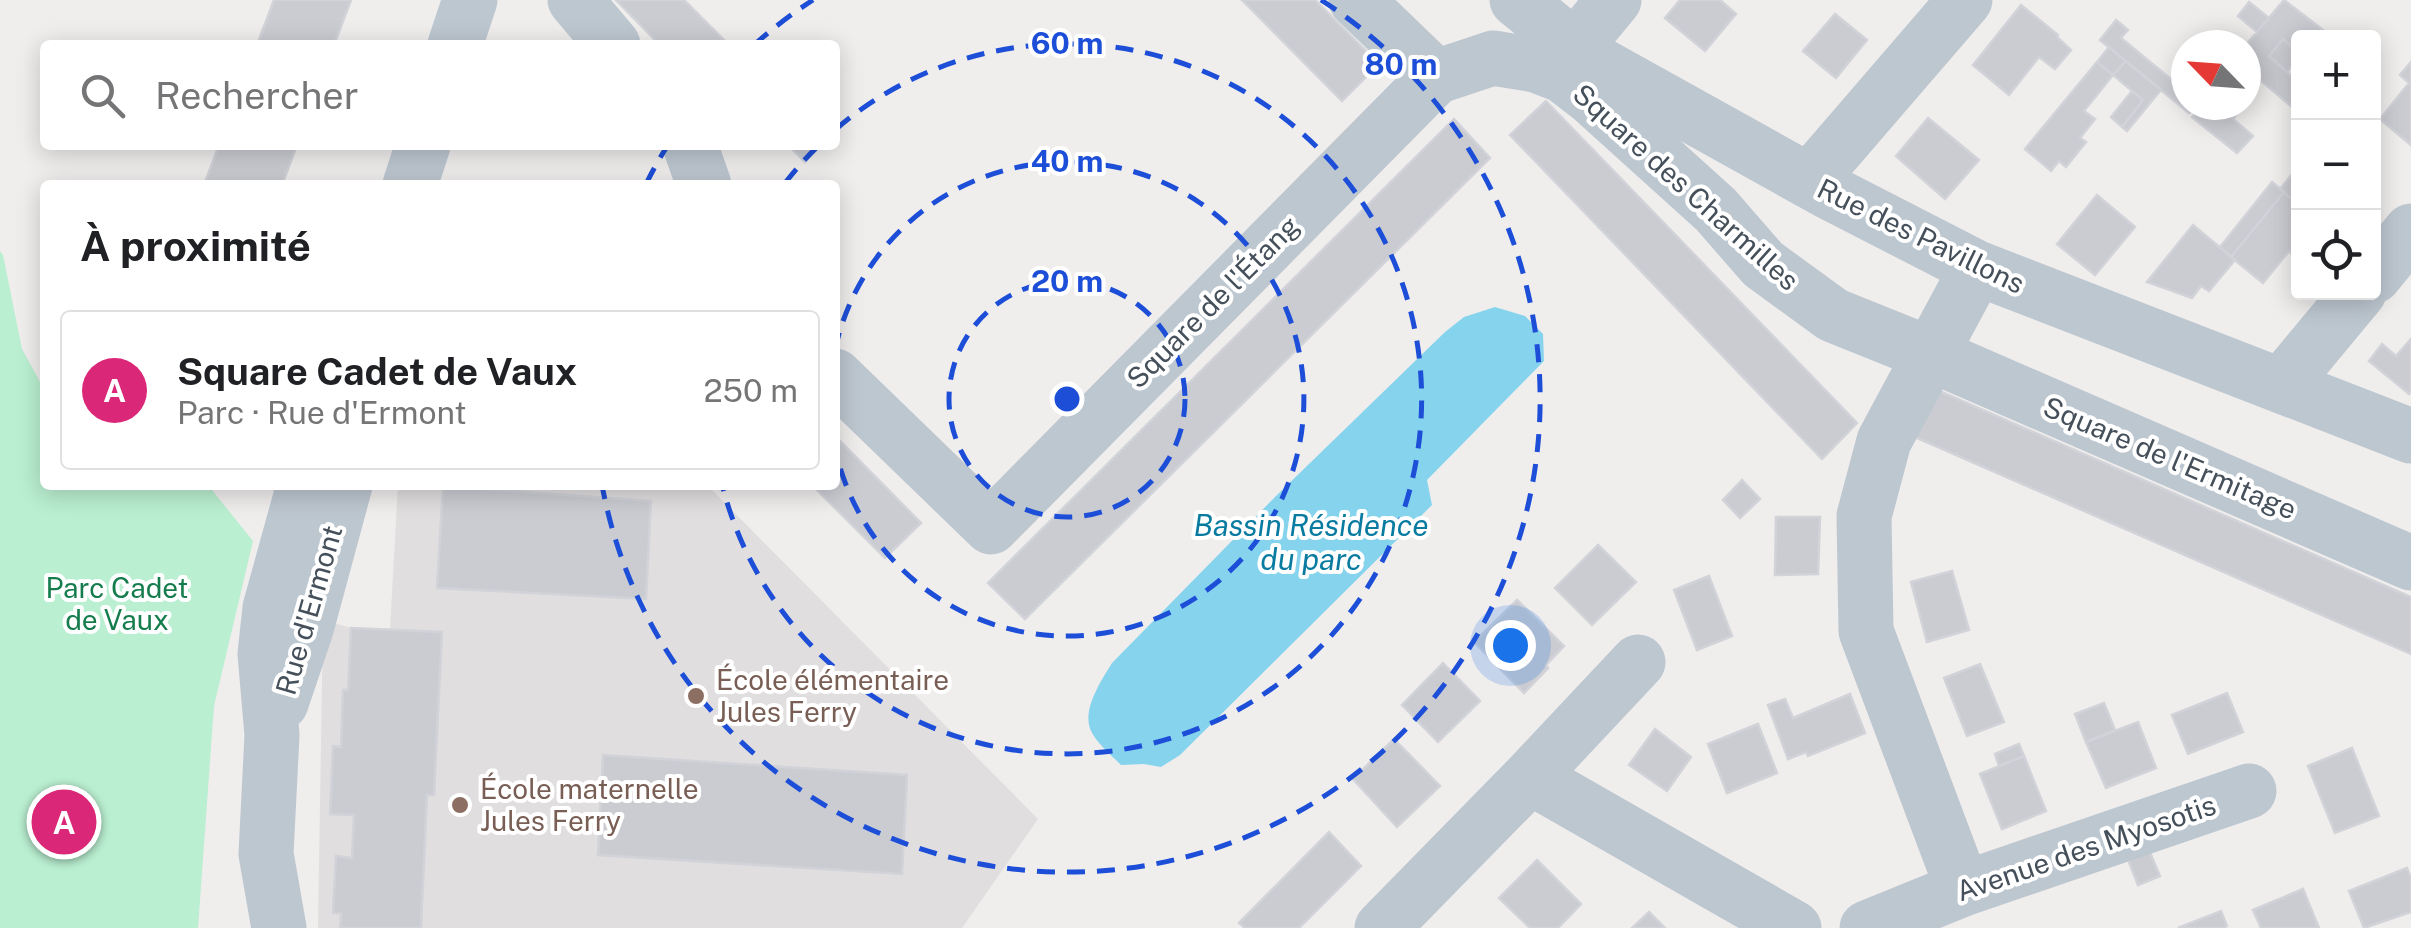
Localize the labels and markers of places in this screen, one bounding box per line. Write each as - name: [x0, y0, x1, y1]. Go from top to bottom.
- centre of rings: [1049, 381, 1085, 417]
- place label: École élémentaire Jules Ferry: [716, 663, 949, 728]
- marker: École élémentaire Jules Ferry: [685, 685, 707, 707]
- place label: École maternelle Jules Ferry: [480, 772, 699, 837]
- pin: A: [32, 784, 96, 860]
- marker: École maternelle Jules Ferry: [449, 794, 471, 816]

